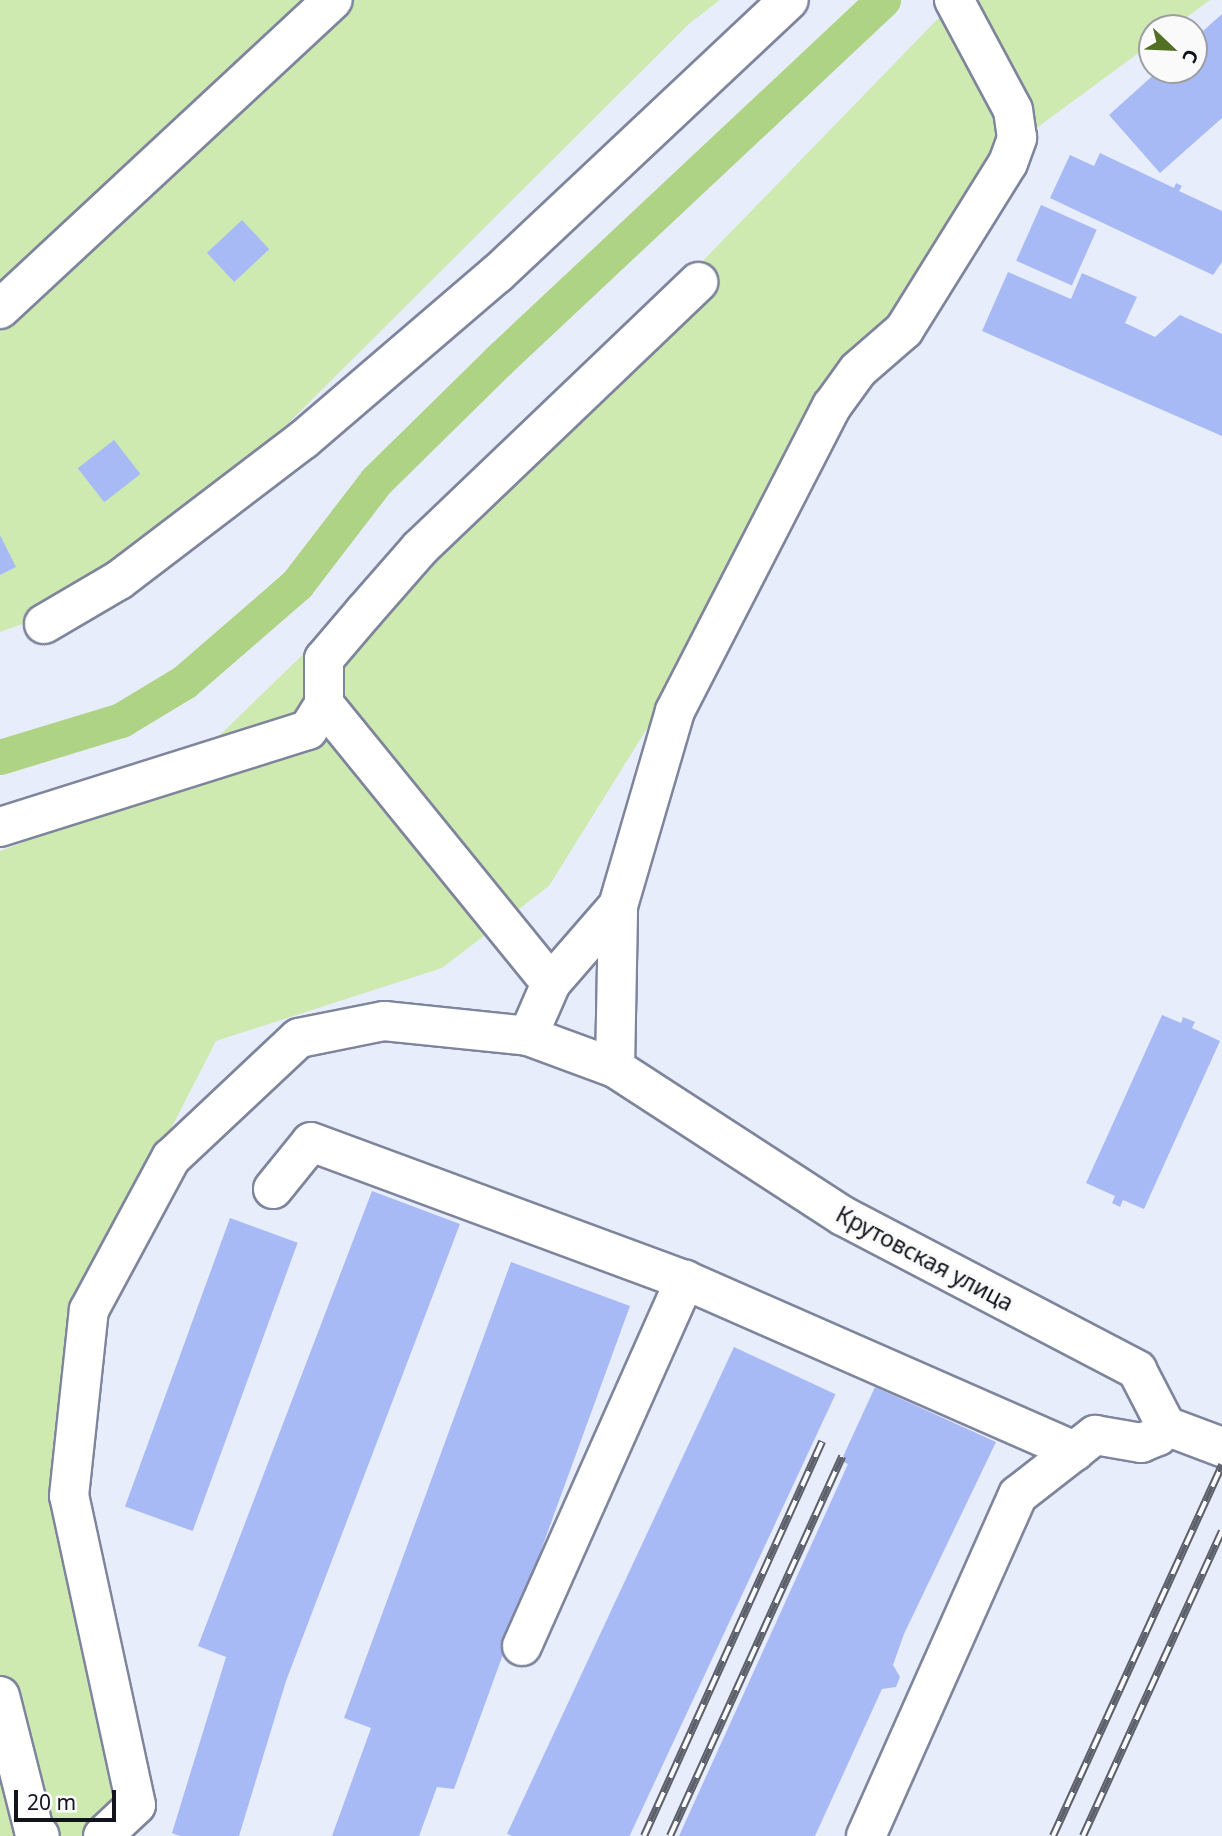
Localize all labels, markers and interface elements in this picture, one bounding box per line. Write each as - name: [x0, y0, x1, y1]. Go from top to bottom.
- north arrow: [1138, 14, 1208, 84]
- text: С: [1176, 46, 1205, 67]
- street label: Крутовская улица: [832, 1200, 1018, 1316]
- scale bar: [18, 1776, 119, 1820]
- text: 20 m: [27, 1788, 76, 1816]

